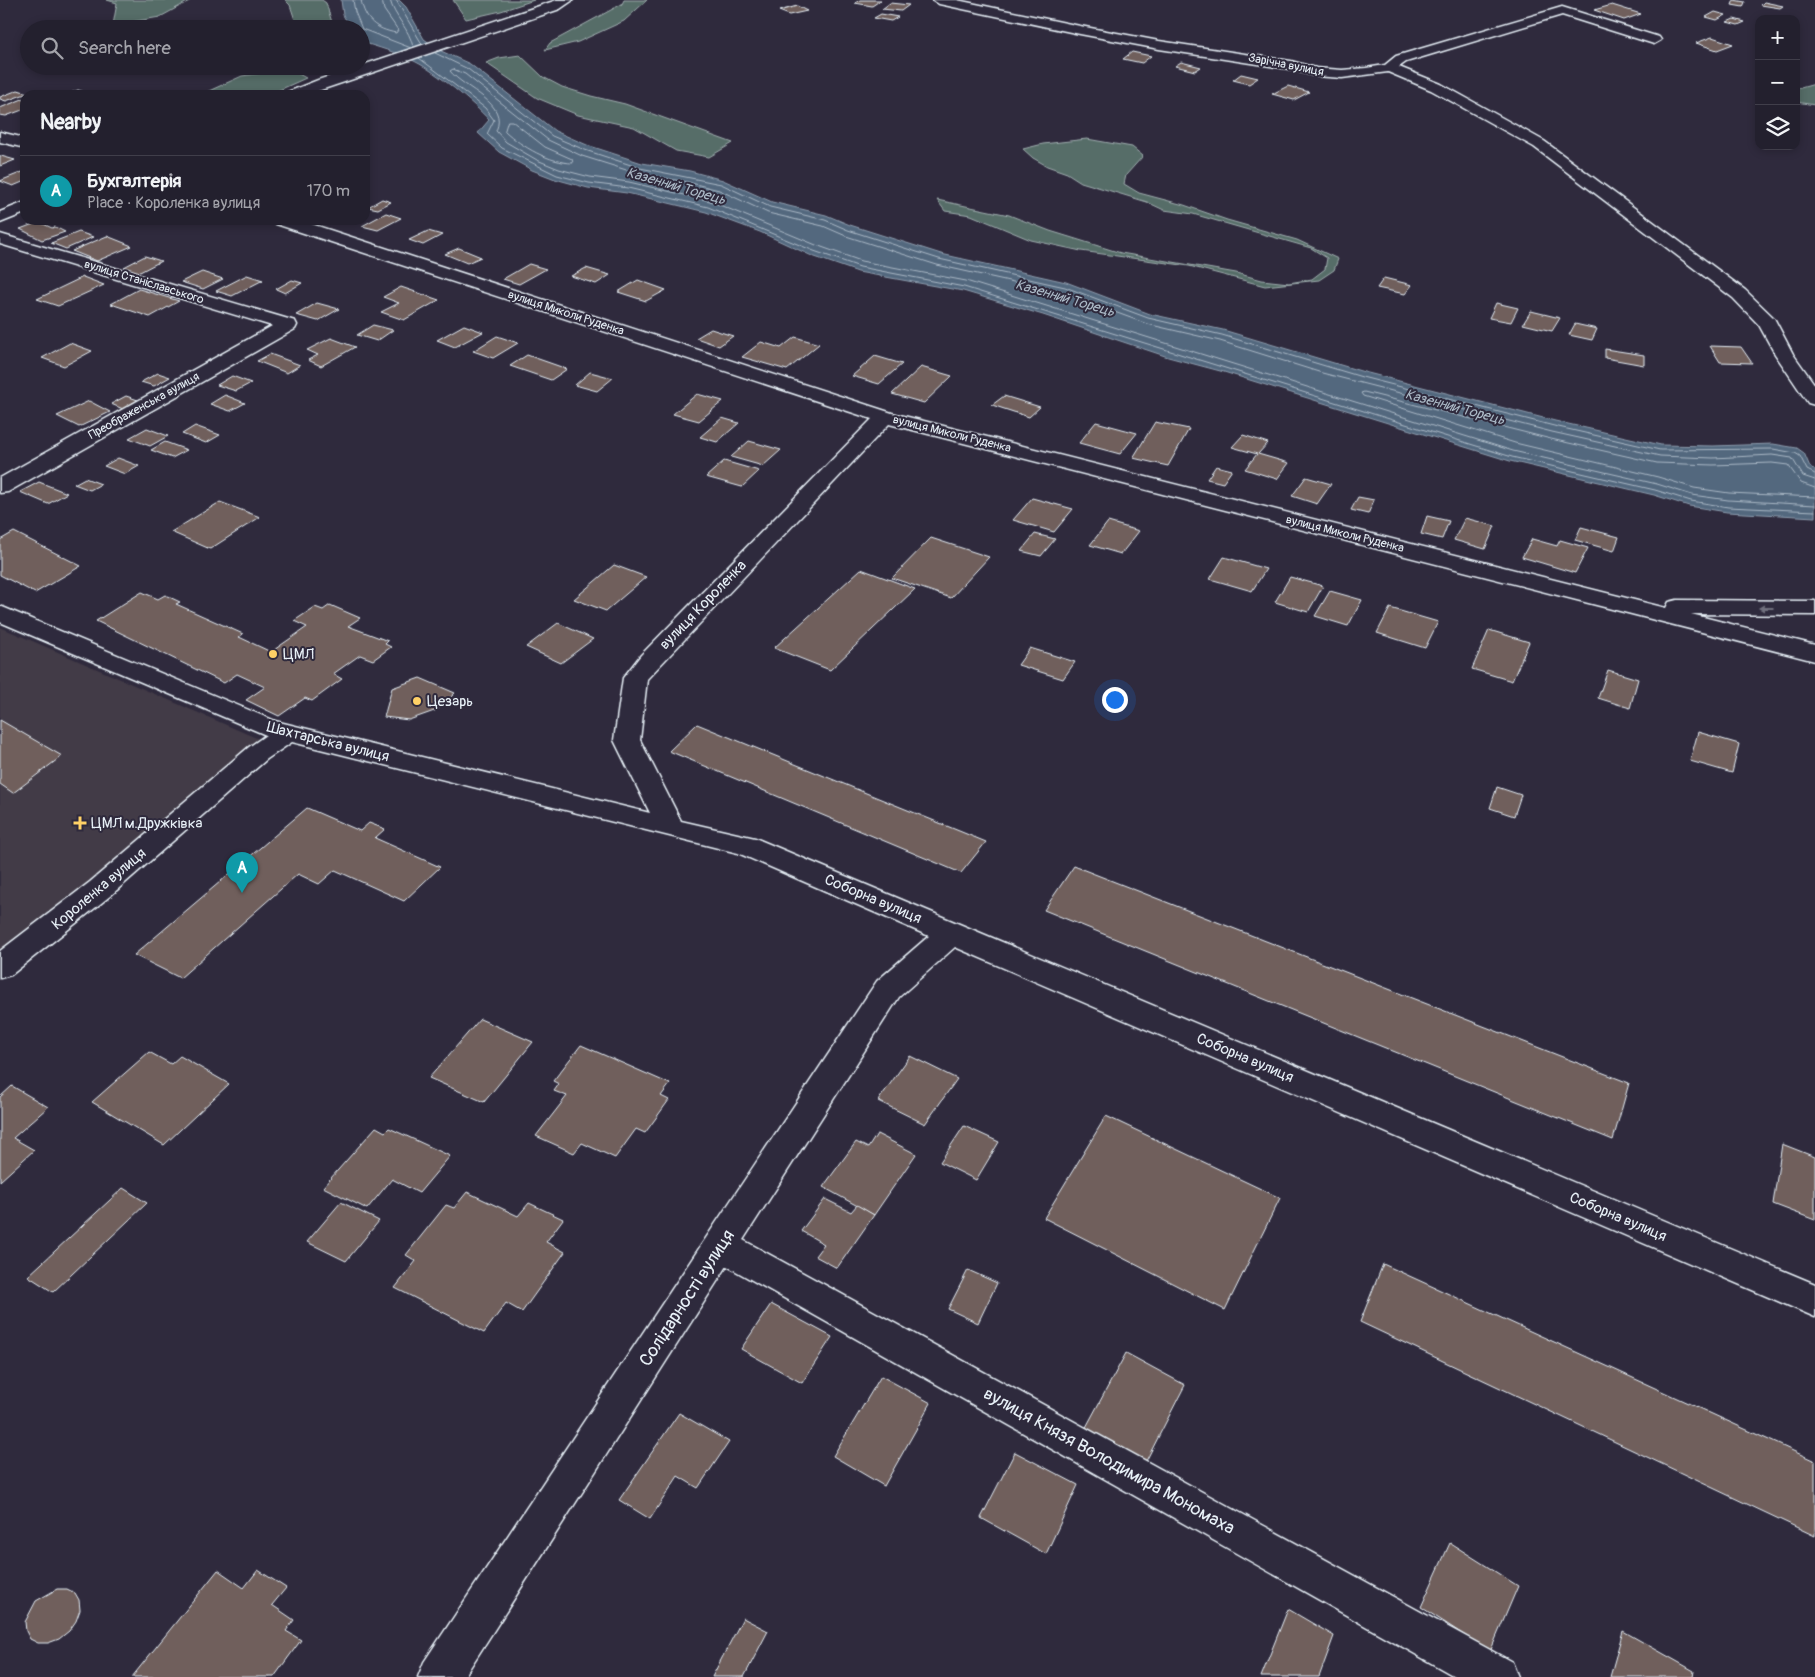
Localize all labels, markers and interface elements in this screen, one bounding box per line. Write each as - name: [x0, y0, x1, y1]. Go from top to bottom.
- map controls: [1755, 15, 1800, 150]
- button: +: [1755, 15, 1800, 60]
- search box: [20, 20, 370, 75]
- icon: search: [38, 34, 66, 62]
- text: Search here: [78, 36, 171, 60]
- street label: Зарічна вулиця: [1247, 50, 1325, 80]
- button: −: [1755, 60, 1800, 105]
- button: layers: [1755, 105, 1800, 150]
- text: Nearby: [40, 109, 101, 136]
- water label: Казенний Торець: [625, 164, 728, 208]
- text: Бухгалтерія: [87, 169, 182, 193]
- text: A: [51, 181, 61, 201]
- text: 170 m: [307, 181, 350, 201]
- text: Place · Короленка вулиця: [87, 193, 260, 213]
- street label: вулиця Станіславського: [82, 257, 206, 307]
- water label: Казенний Торець: [1014, 276, 1117, 320]
- street label: вулиця Миколи Руденка: [506, 287, 626, 339]
- street label: Преображенська вулиця: [86, 369, 203, 443]
- water label: Казенний Торець: [1403, 386, 1507, 429]
- street label: вулиця Миколи Руденка: [891, 412, 1013, 456]
- street label: вулиця Миколи Руденка: [1284, 512, 1406, 556]
- street label: вулиця Короленка: [655, 556, 751, 654]
- one-way arrow: [1758, 604, 1774, 612]
- place label: ЦМЛ: [283, 645, 314, 664]
- marker: ЦМЛ: [267, 648, 279, 660]
- your location: [1102, 687, 1128, 713]
- place label: Цезарь: [427, 692, 473, 711]
- marker: Цезарь: [411, 695, 423, 707]
- street label: Шахтарська вулиця: [265, 718, 391, 766]
- place label: ЦМЛ м.Дружківка: [91, 814, 202, 833]
- marker: ЦМЛ м.Дружківка: [73, 816, 87, 830]
- street label: Короленка вулиця: [48, 844, 150, 934]
- pin: A: [226, 852, 258, 893]
- street label: Соборна вулиця: [822, 870, 924, 928]
- street label: Соборна вулиця: [1194, 1029, 1296, 1087]
- street label: Соборна вулиця: [1567, 1188, 1669, 1246]
- street label: Солідарності вулиця: [634, 1225, 740, 1371]
- street label: вулиця Князя Володимира Мономаха: [979, 1382, 1239, 1540]

